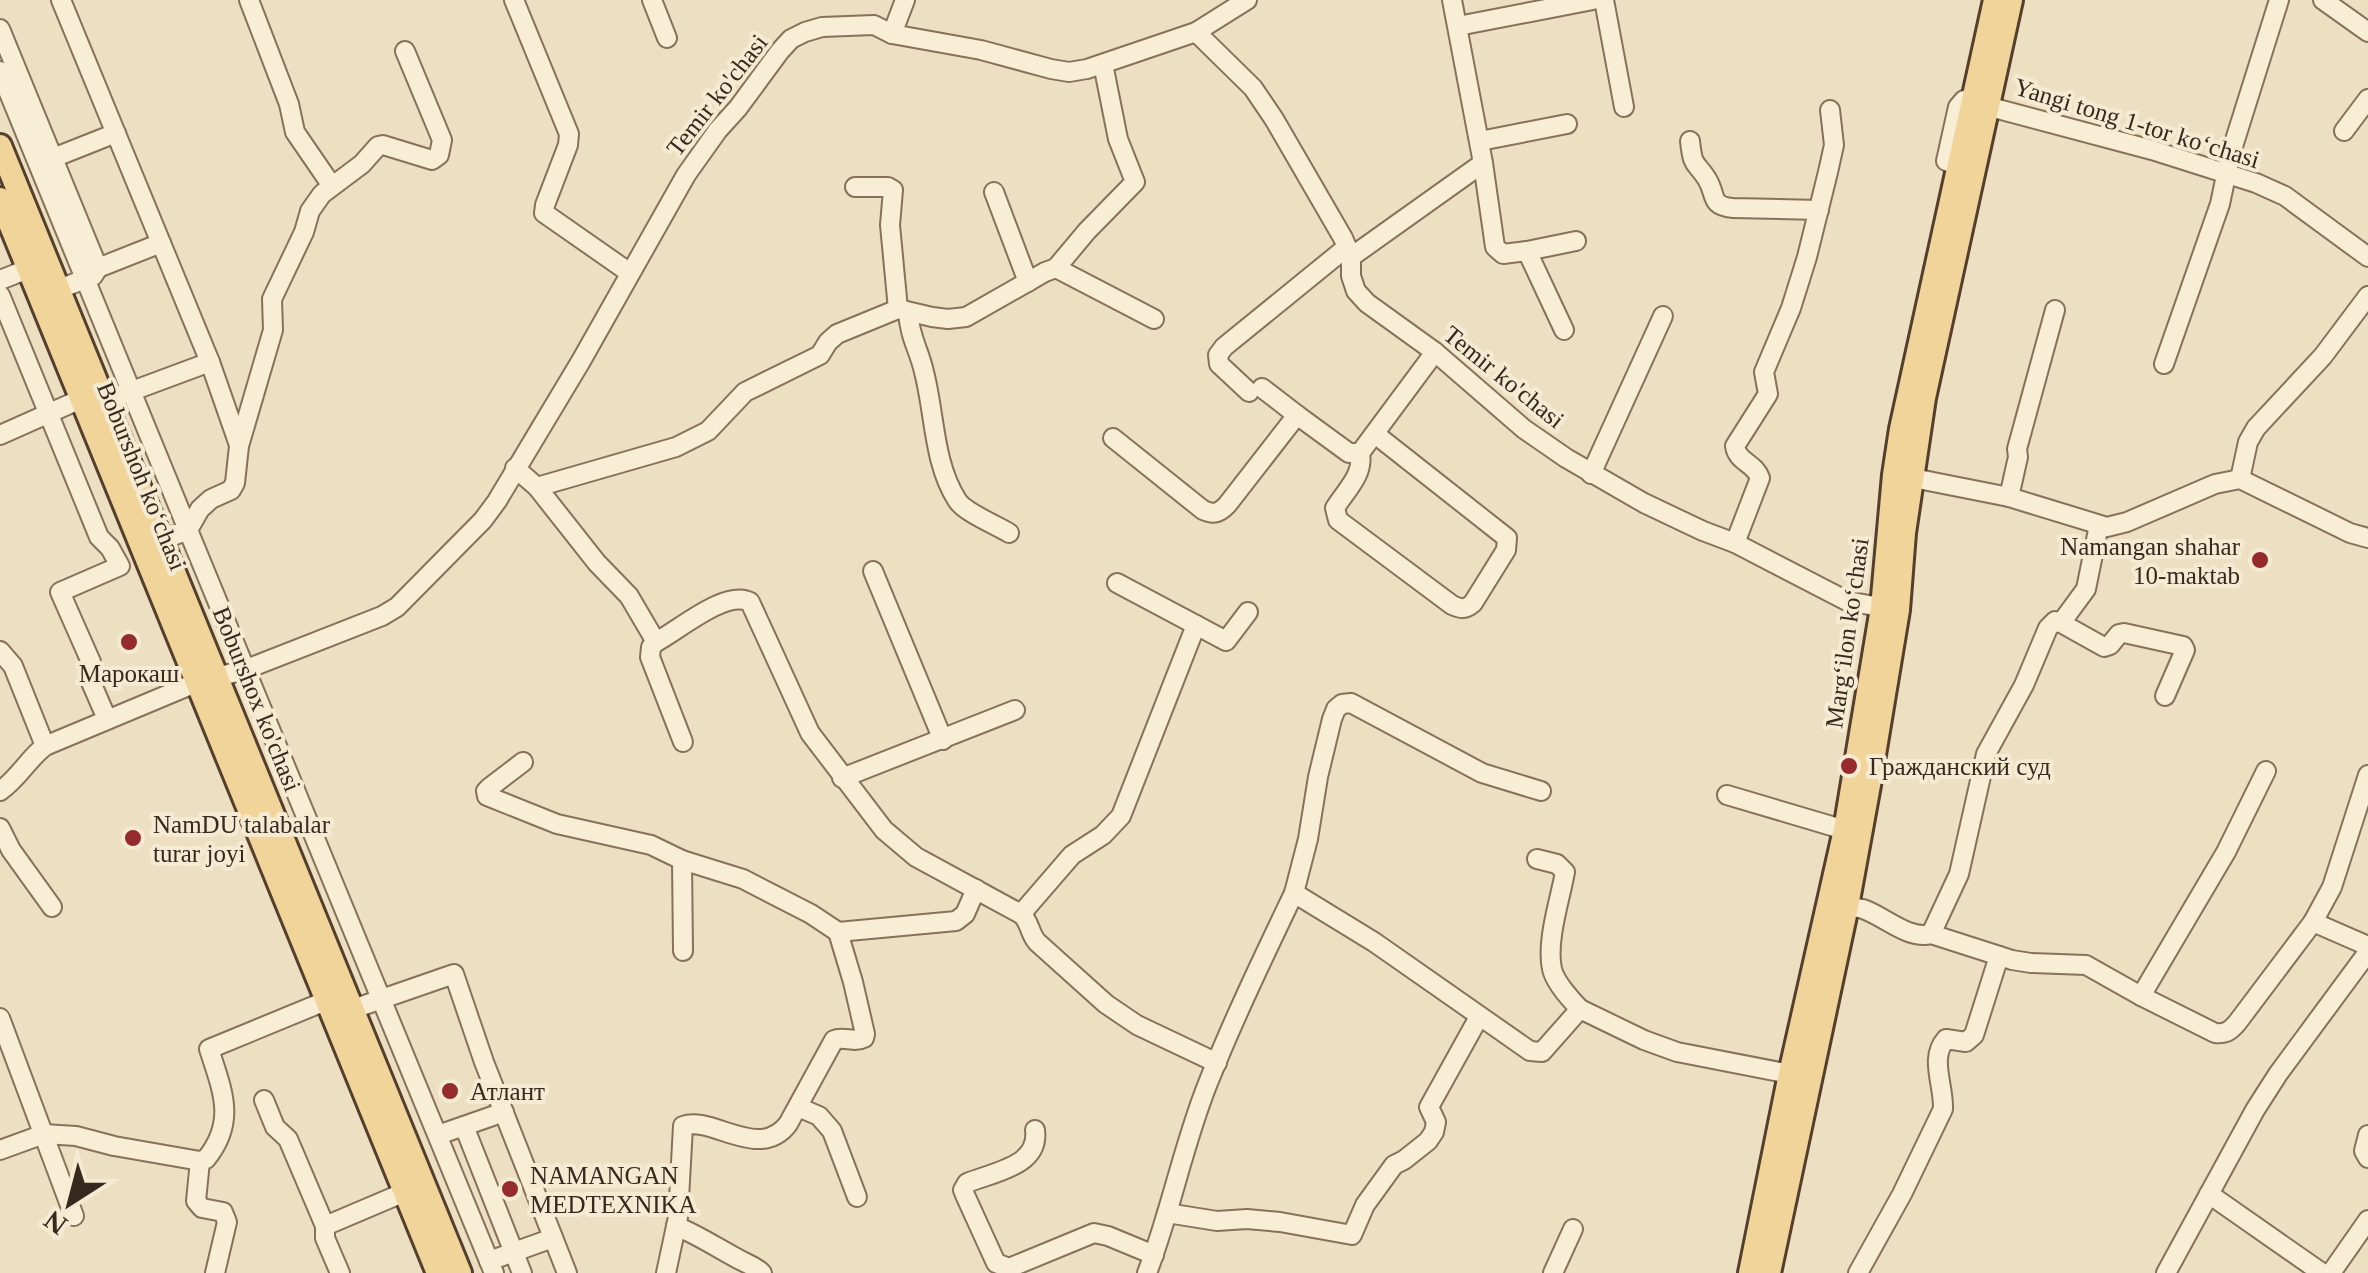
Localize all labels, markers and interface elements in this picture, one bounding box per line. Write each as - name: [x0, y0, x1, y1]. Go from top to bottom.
- street label: Temir ko'chasi: [661, 29, 773, 161]
- street label: Yangi tong 1-tor koʻchasi: [2011, 73, 2263, 173]
- street label: Temir ko'chasi: [1439, 320, 1569, 434]
- street label: Boburshoh koʻchasi: [92, 378, 192, 574]
- place label: Namangan shahar 10-maktab: [2060, 533, 2241, 589]
- street label: Margʻilon koʻchasi: [1820, 536, 1874, 730]
- marker: Namangan shahar 10-maktab: [2249, 549, 2271, 571]
- street label: Boburshox ko'chasi: [208, 603, 306, 795]
- marker: Марокаш: [118, 631, 140, 653]
- place label: Марокаш: [79, 660, 179, 687]
- place label: Гражданский суд: [1869, 753, 2051, 780]
- marker: Гражданский суд: [1838, 755, 1860, 777]
- place label: NamDU talabalar turar joyi: [153, 811, 331, 867]
- marker: NamDU talabalar turar joyi: [122, 827, 144, 849]
- place label: Атлант: [470, 1078, 545, 1105]
- marker: Атлант: [439, 1080, 461, 1102]
- north arrow: [20, 1153, 120, 1253]
- place label: NAMANGAN MEDTEXNIKA: [530, 1162, 697, 1218]
- marker: NAMANGAN MEDTEXNIKA: [499, 1178, 521, 1200]
- text: N: [38, 1204, 73, 1241]

